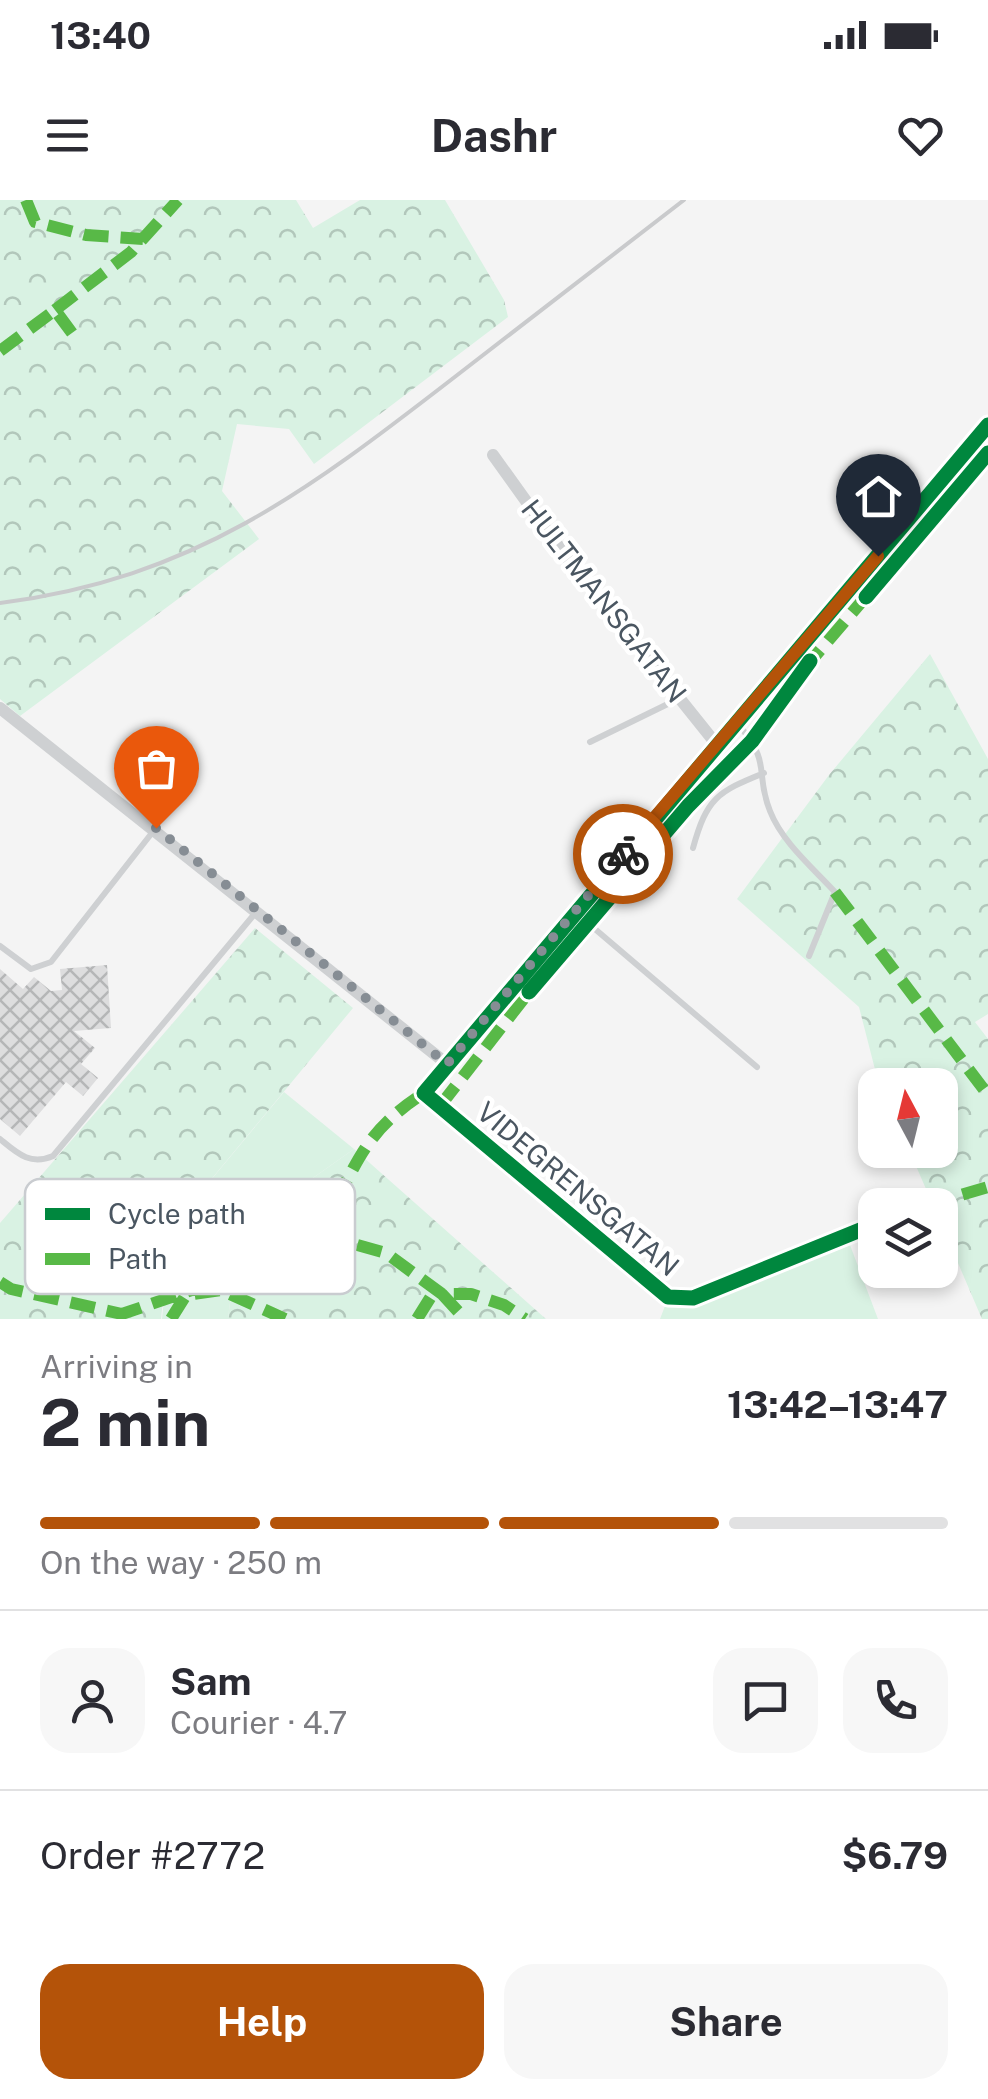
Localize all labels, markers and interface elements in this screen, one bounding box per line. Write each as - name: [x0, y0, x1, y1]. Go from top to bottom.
- text: 13:40: [50, 13, 151, 58]
- icon: menu: [40, 108, 95, 163]
- icon: heart: [893, 108, 948, 163]
- text: Dashr: [431, 109, 557, 162]
- pin: [836, 454, 921, 557]
- icon: home: [851, 469, 906, 524]
- street label: HULTMANSGATAN: [515, 493, 694, 709]
- pin: [114, 726, 199, 829]
- icon: bag: [129, 741, 184, 796]
- courier: [573, 804, 673, 904]
- icon: bike: [596, 827, 651, 882]
- north arrow: [858, 1068, 958, 1168]
- map controls: [858, 1068, 958, 1288]
- street label: VIDEGRENSGATAN: [471, 1095, 686, 1283]
- legend: [25, 1179, 355, 1294]
- button: layers: [858, 1188, 958, 1288]
- text: Cycle path: [108, 1197, 246, 1230]
- text: Path: [108, 1242, 167, 1275]
- text: Arriving in: [40, 1348, 193, 1385]
- text: 13:42–13:47: [727, 1382, 948, 1427]
- text: 2 min: [40, 1384, 210, 1461]
- text: On the way · 250 m: [40, 1544, 322, 1581]
- button: person: [40, 1648, 145, 1753]
- button: chat: [713, 1648, 818, 1753]
- button: phone: [843, 1648, 948, 1753]
- text: Sam: [170, 1659, 252, 1704]
- text: Courier · 4.7: [170, 1704, 347, 1741]
- text: Order #2772: [40, 1833, 265, 1878]
- text: $6.79: [841, 1833, 948, 1878]
- button: Help: [40, 1964, 484, 2079]
- button: Share: [504, 1964, 948, 2079]

